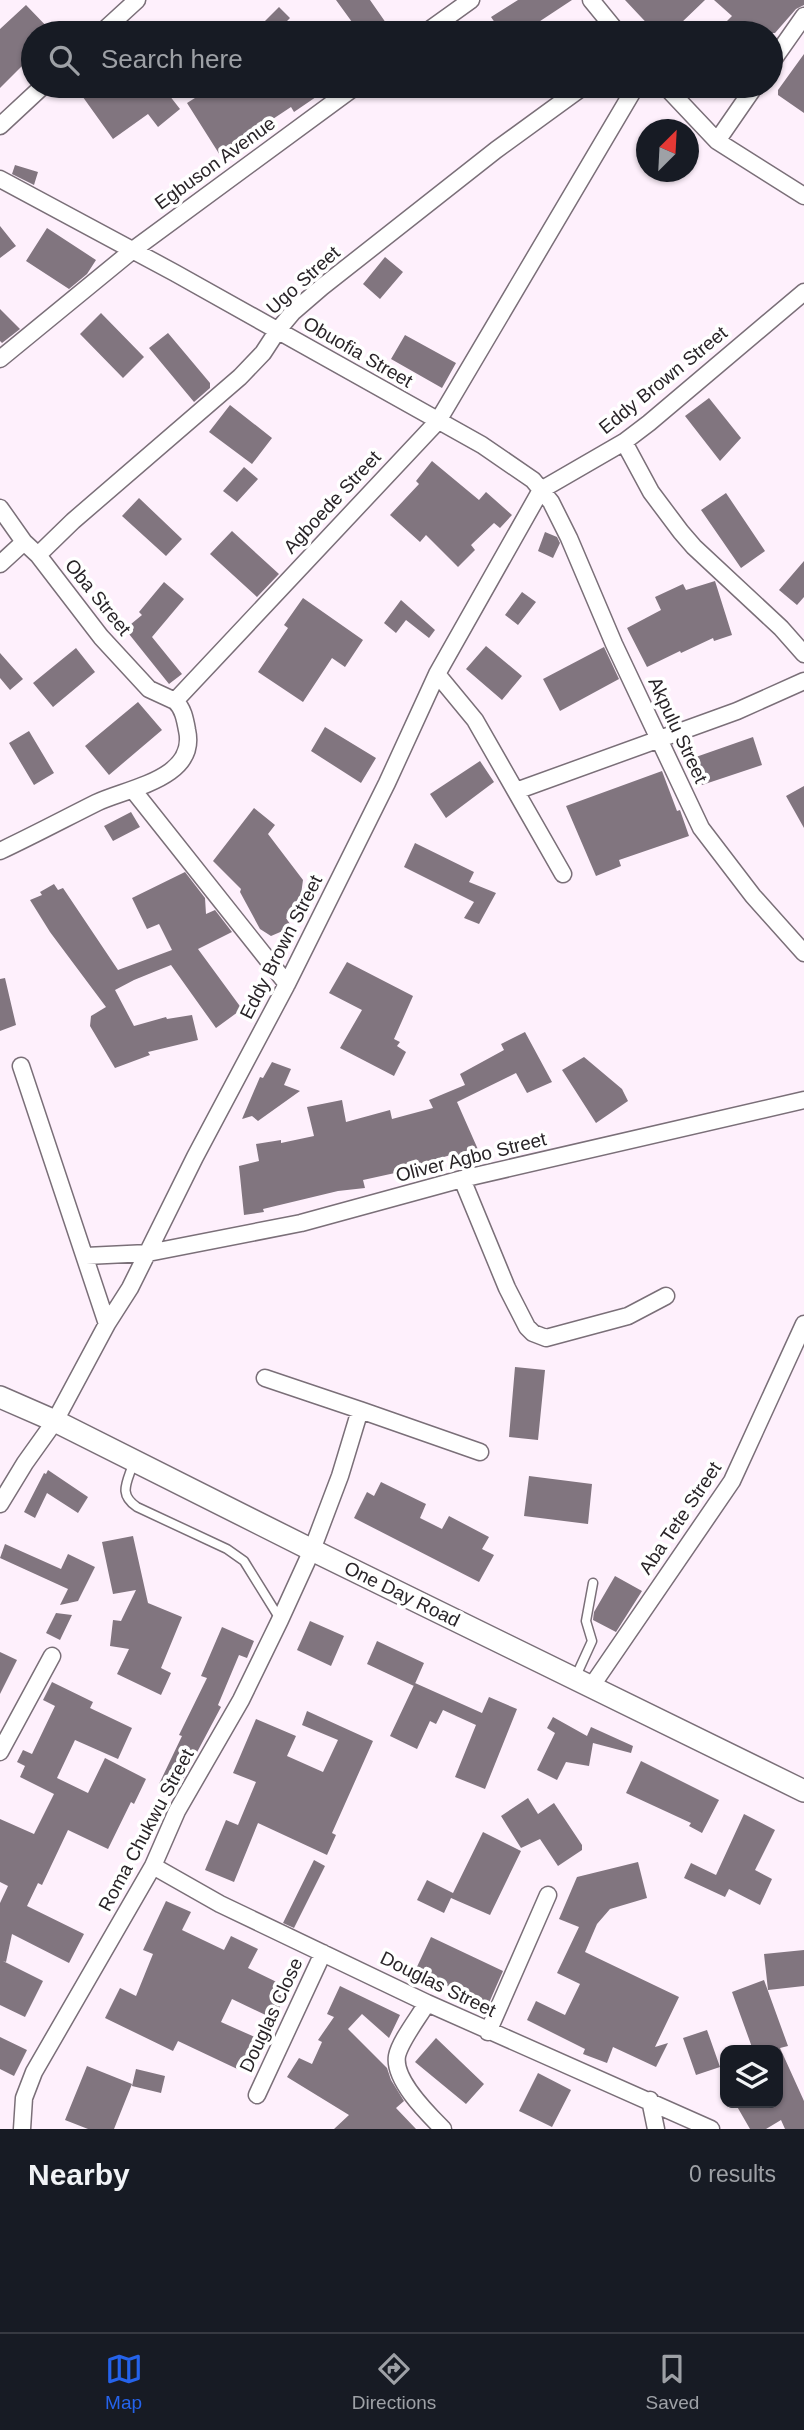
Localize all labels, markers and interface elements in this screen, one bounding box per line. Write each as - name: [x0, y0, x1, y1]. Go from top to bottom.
- search box: [21, 21, 783, 98]
- icon: search: [45, 41, 83, 79]
- text: Search here: [101, 44, 243, 74]
- street label: Egbuson Avenue: [151, 112, 279, 214]
- north arrow: [636, 119, 699, 182]
- street label: Ugo Street: [262, 241, 344, 318]
- street label: Obuofia Street: [300, 312, 417, 392]
- street label: Eddy Brown Street: [595, 322, 732, 438]
- street label: Agboede Street: [279, 446, 385, 557]
- street label: Oba Street: [61, 555, 136, 640]
- street label: Akpulu Street: [644, 674, 712, 787]
- street label: Eddy Brown Street: [236, 871, 327, 1022]
- street label: Oliver Agbo Street: [394, 1128, 549, 1186]
- street label: Aba Tete Street: [635, 1457, 726, 1578]
- street label: One Day Road: [341, 1557, 463, 1631]
- street label: Roma Chukwu Street: [94, 1745, 198, 1915]
- street label: Douglas Street: [377, 1947, 500, 2021]
- street label: Douglas Close: [235, 1955, 307, 2075]
- map controls: [720, 2045, 783, 2108]
- button: layers: [720, 2045, 783, 2108]
- text: Nearby: [28, 2158, 130, 2191]
- text: 0 results: [689, 2161, 776, 2187]
- tab: Map: [105, 2350, 143, 2414]
- tab: Directions: [352, 2350, 436, 2414]
- tab: Saved: [645, 2350, 699, 2414]

